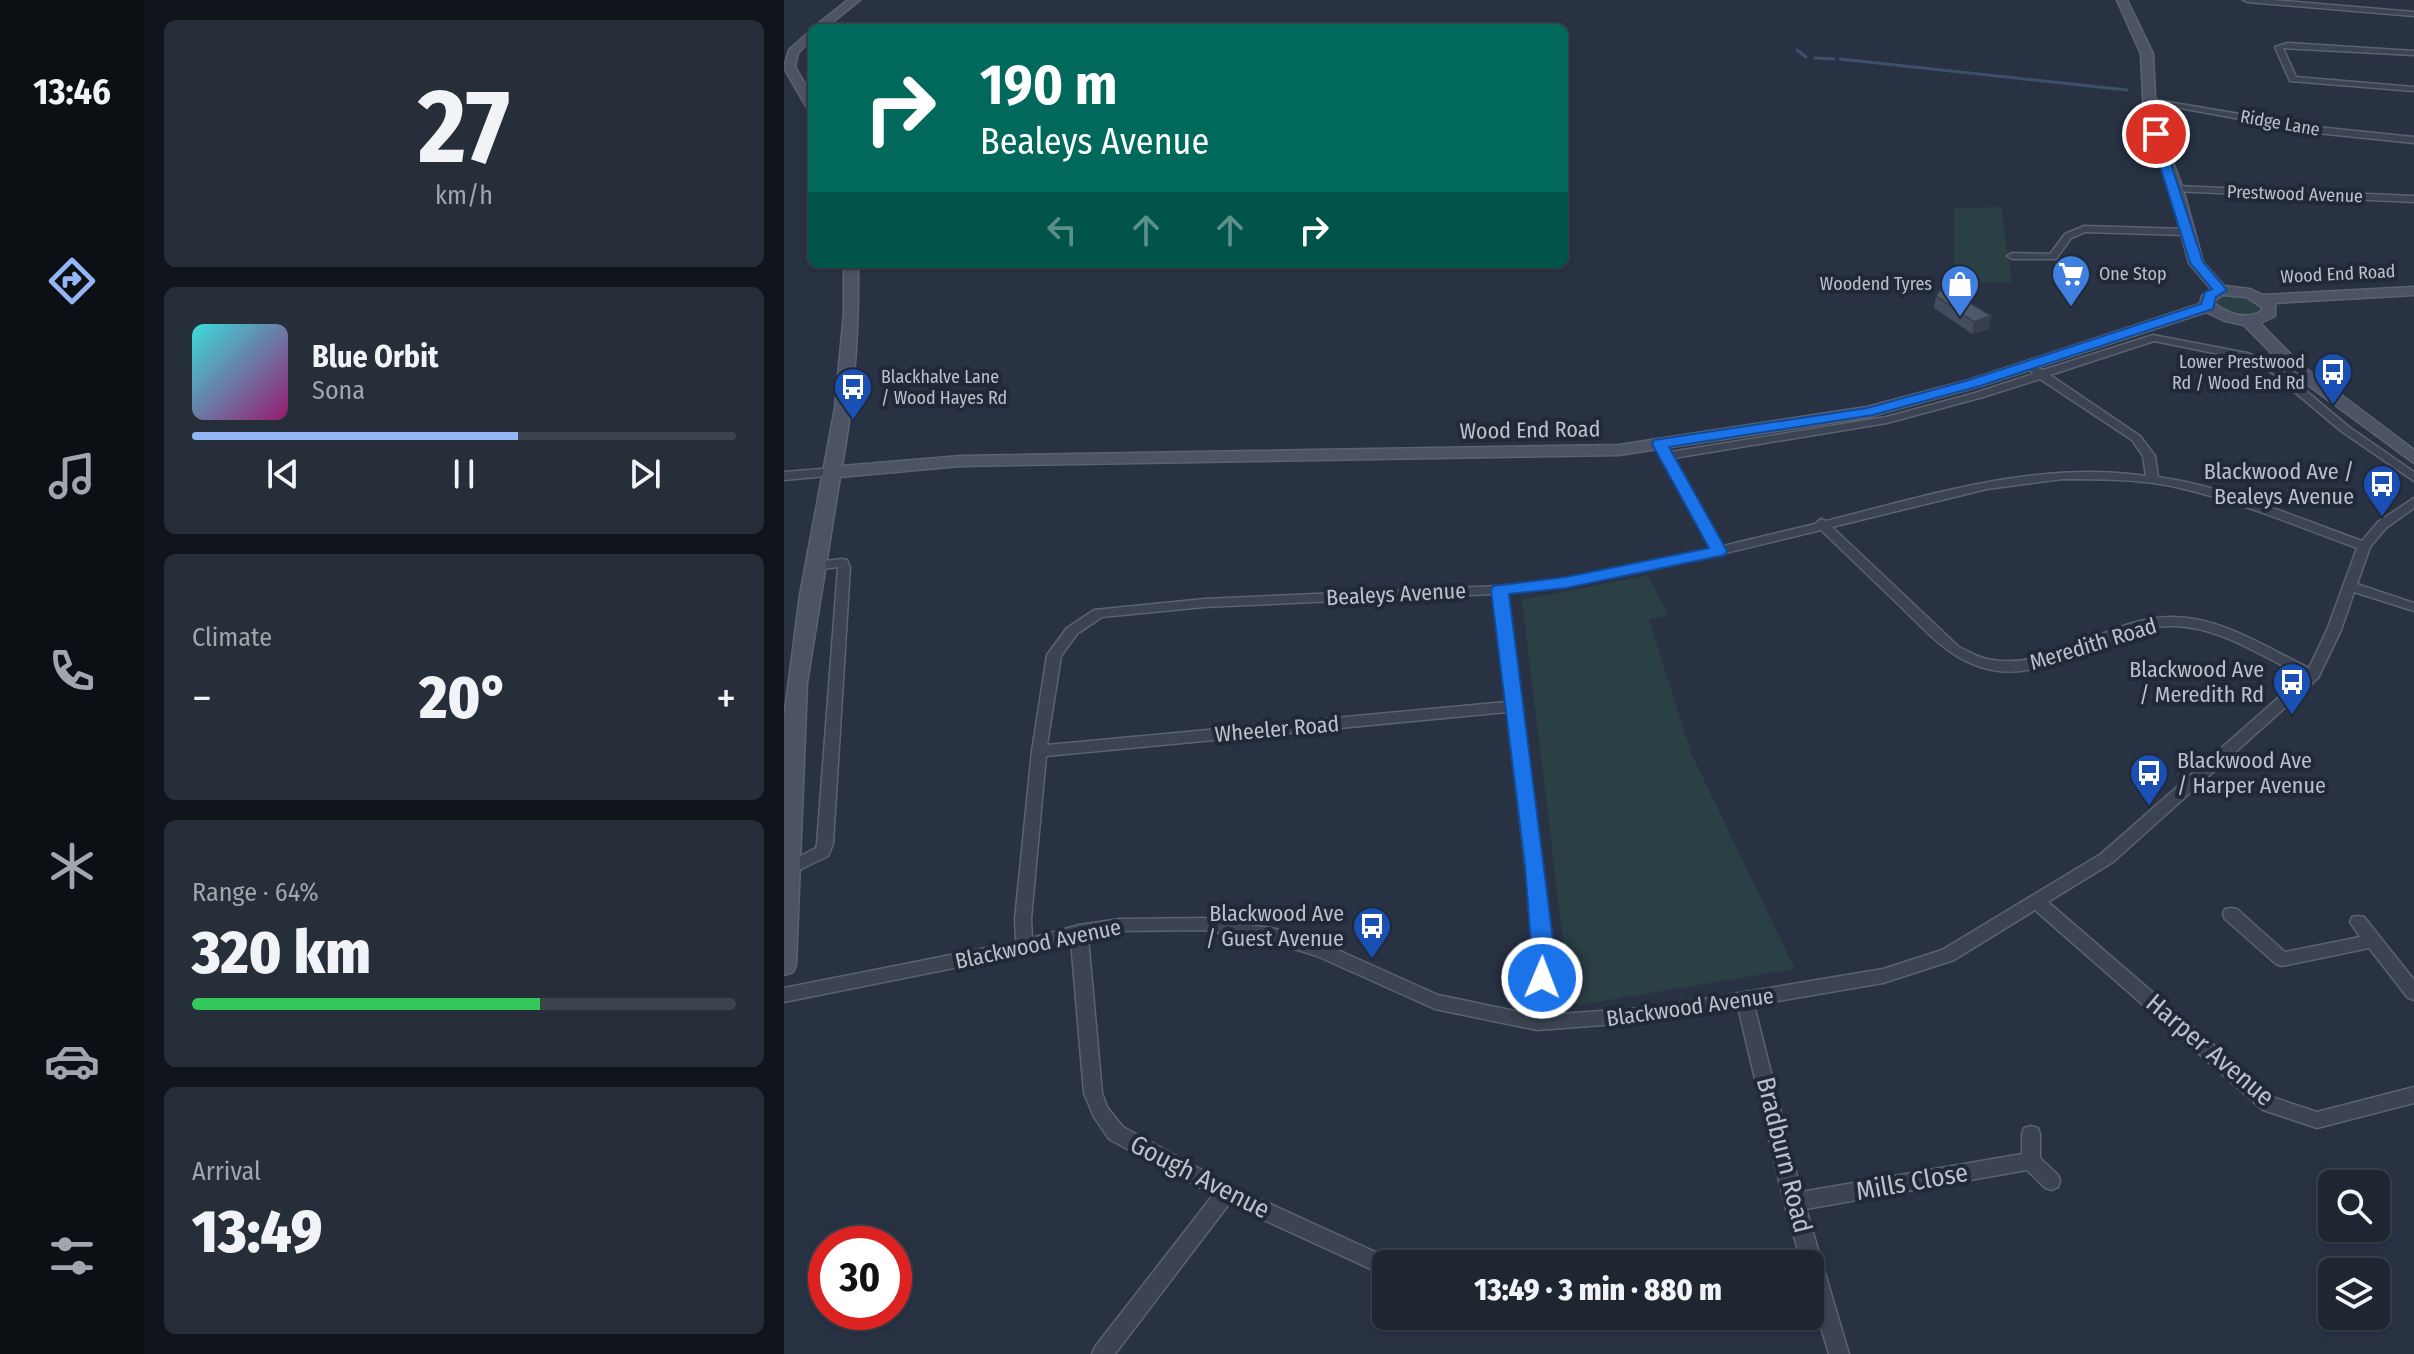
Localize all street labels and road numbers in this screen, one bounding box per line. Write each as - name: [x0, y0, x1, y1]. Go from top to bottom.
- street label: Ridge Lane: [2239, 105, 2322, 141]
- street label: Prestwood Avenue: [2227, 181, 2363, 207]
- street label: Wood End Road: [2280, 260, 2396, 288]
- street label: Wood End Road: [1459, 415, 1601, 445]
- street label: Bealeys Avenue: [1325, 577, 1467, 611]
- street label: Meredith Road: [2026, 612, 2160, 676]
- street label: Wheeler Road: [1214, 710, 1340, 748]
- street label: Blackwood Avenue: [953, 913, 1123, 975]
- street label: Blackwood Avenue: [1605, 982, 1775, 1032]
- street label: Harper Avenue: [2140, 987, 2280, 1113]
- street label: Bradburn Road: [1750, 1074, 1818, 1236]
- street label: Gough Avenue: [1125, 1129, 1275, 1225]
- street label: Mills Close: [1854, 1157, 1970, 1207]

